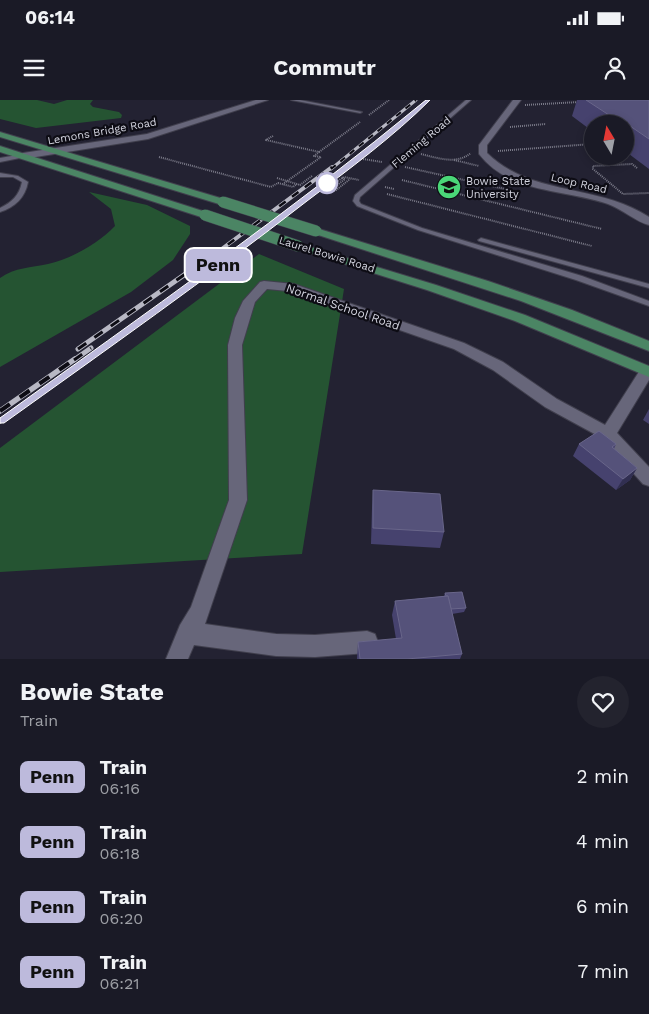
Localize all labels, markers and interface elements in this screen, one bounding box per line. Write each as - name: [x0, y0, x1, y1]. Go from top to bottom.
- text: 06:14: [25, 6, 75, 29]
- icon: menu: [20, 54, 48, 82]
- icon: person: [601, 54, 629, 82]
- text: Commutr: [273, 55, 376, 80]
- street label: Fleming Road: [389, 114, 454, 171]
- street label: Lemons Bridge Road: [47, 115, 158, 147]
- north arrow: [584, 115, 634, 165]
- map controls: [584, 115, 634, 165]
- street label: Loop Road: [550, 171, 608, 196]
- unlabelled marker: [316, 172, 338, 194]
- school or university icon: Bowie State University: [436, 174, 462, 200]
- place label: Bowie State University: [466, 175, 530, 201]
- street label: Laurel Bowie Road: [277, 234, 376, 275]
- line badge: Penn: [183, 249, 253, 281]
- text: Penn: [196, 254, 240, 275]
- street label: Normal School Road: [284, 281, 402, 333]
- button: heart: [577, 676, 629, 728]
- text: Bowie State: [20, 678, 164, 706]
- text: Train: [20, 711, 58, 730]
- text: Train: [100, 756, 147, 779]
- text: 2 min: [577, 765, 629, 788]
- text: Penn: [30, 766, 75, 787]
- text: 06:16: [100, 779, 140, 798]
- text: Train: [100, 821, 147, 844]
- text: 4 min: [576, 830, 629, 853]
- text: Penn: [30, 831, 75, 852]
- text: 06:18: [100, 844, 140, 863]
- text: Train: [100, 886, 147, 909]
- text: 6 min: [576, 895, 629, 918]
- text: Penn: [30, 896, 75, 917]
- text: 06:20: [100, 909, 143, 928]
- text: Train: [100, 951, 147, 974]
- text: 7 min: [578, 960, 629, 983]
- text: Penn: [30, 961, 75, 982]
- text: 06:21: [100, 974, 139, 993]

